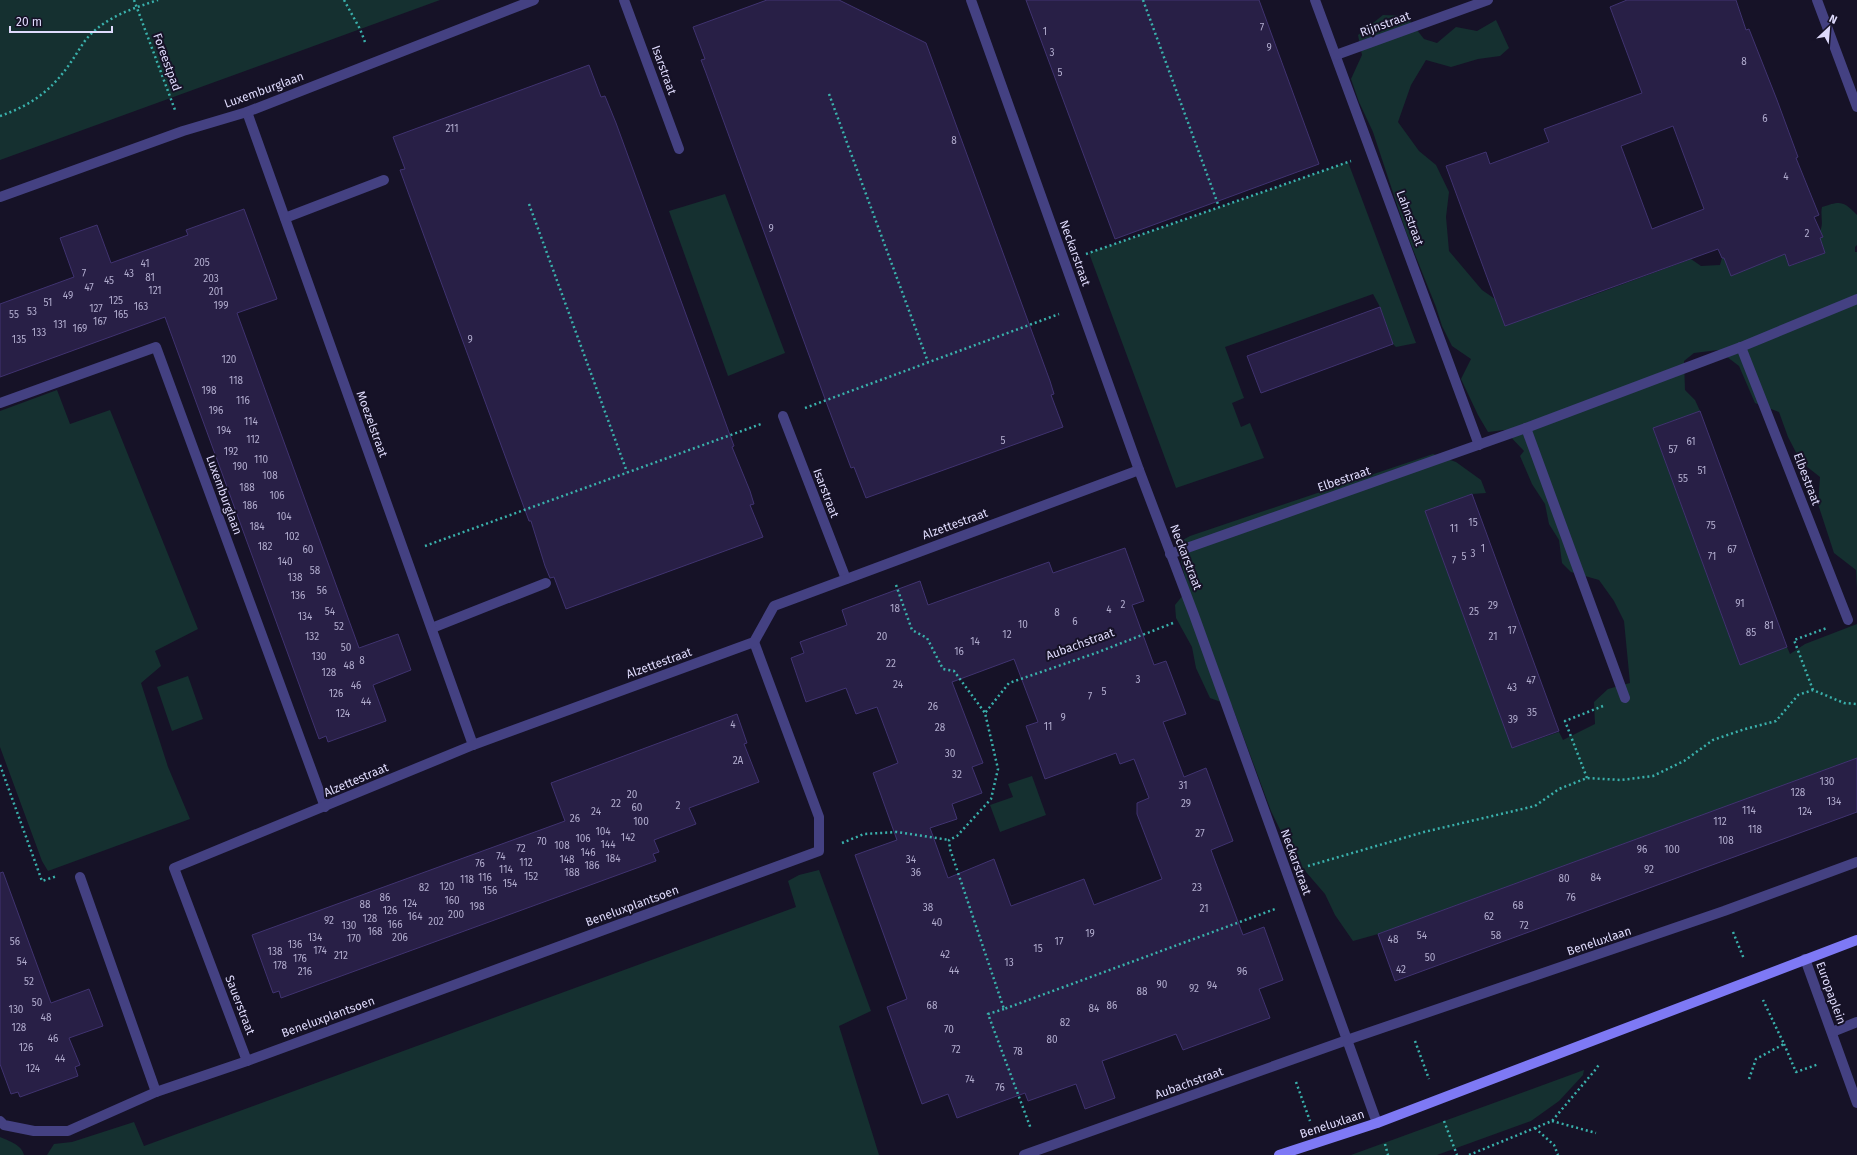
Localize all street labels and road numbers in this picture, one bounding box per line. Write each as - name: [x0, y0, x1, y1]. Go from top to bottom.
- street label: Rijnstraat: [1358, 8, 1413, 40]
- street label: Foreestpad: [150, 31, 184, 93]
- street label: Isarstraat: [649, 43, 680, 97]
- street label: Luxemburglaan: [222, 69, 306, 111]
- street label: Lahnstraat: [1394, 188, 1427, 248]
- street label: Neckarstraat: [1057, 218, 1094, 288]
- street label: Moezelstraat: [354, 389, 391, 460]
- street label: Elbestraat: [1791, 451, 1824, 508]
- street label: Luxemburglaan: [203, 453, 245, 537]
- street label: Elbestraat: [1316, 463, 1373, 495]
- street label: Isarstraat: [810, 466, 842, 520]
- street label: Alzettestraat: [920, 505, 990, 542]
- street label: Neckarstraat: [1167, 522, 1205, 592]
- street label: Aubachstraat: [1044, 625, 1117, 663]
- street label: Alzettestraat: [624, 644, 694, 681]
- street label: Alzettestraat: [322, 760, 391, 800]
- street label: Neckarstraat: [1278, 827, 1315, 897]
- street label: Beneluxplantsoen: [583, 883, 681, 929]
- street label: Beneluxlaan: [1565, 923, 1633, 959]
- street label: Europaplein: [1813, 960, 1849, 1026]
- street label: Sauerstraat: [222, 973, 258, 1037]
- street label: Beneluxplantsoen: [279, 994, 377, 1040]
- street label: Aubachstraat: [1153, 1064, 1226, 1102]
- street label: Beneluxlaan: [1298, 1107, 1366, 1141]

